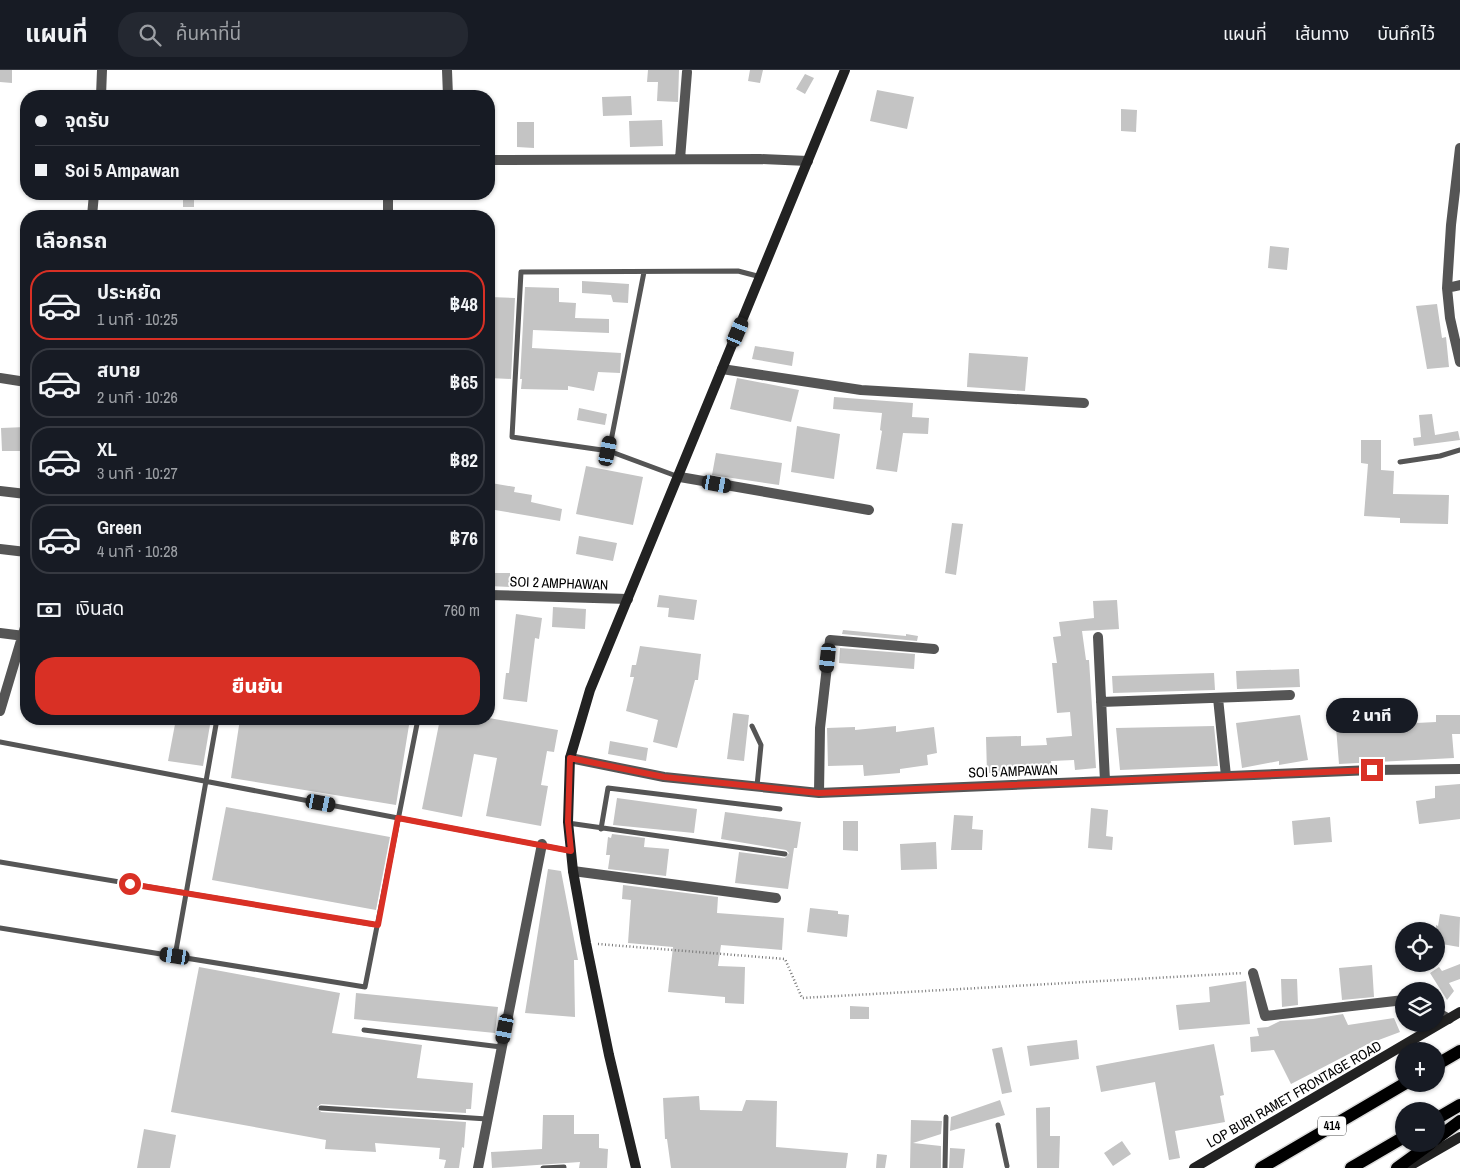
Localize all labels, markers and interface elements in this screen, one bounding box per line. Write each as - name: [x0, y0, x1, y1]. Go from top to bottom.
- search box: [118, 12, 468, 57]
- text: แผนที่: [25, 17, 88, 49]
- text: ค้นหาที่นี่: [176, 20, 241, 46]
- icon: search: [136, 21, 164, 49]
- text: แผนที่: [1223, 21, 1267, 46]
- text: เส้นทาง: [1295, 21, 1349, 46]
- text: บันทึกไว้: [1377, 21, 1435, 46]
- text: จุดรับ: [65, 107, 110, 133]
- text: Soi 5 Ampawan: [65, 157, 180, 183]
- text: เลือกรถ: [35, 225, 108, 255]
- text: ประหยัด: [97, 279, 161, 305]
- icon: car: [37, 283, 82, 328]
- text: ฿48: [450, 291, 478, 317]
- text: 1 นาที · 10:25: [97, 308, 178, 330]
- car: [725, 315, 750, 349]
- text: สบาย: [97, 357, 141, 383]
- icon: car: [37, 361, 82, 406]
- text: ฿65: [450, 369, 478, 395]
- text: 2 นาที · 10:26: [97, 386, 178, 408]
- car: [597, 435, 618, 467]
- text: XL: [97, 436, 117, 462]
- icon: car: [37, 439, 82, 484]
- text: ฿82: [450, 447, 478, 473]
- text: 3 นาที · 10:27: [97, 462, 178, 484]
- car: [700, 474, 733, 494]
- text: Green: [97, 514, 142, 540]
- icon: car: [37, 517, 82, 562]
- text: ฿76: [450, 525, 478, 551]
- text: 4 นาที · 10:28: [97, 540, 178, 562]
- street label: SOI 2 AMPHAWAN: [509, 572, 609, 594]
- text: เงินสด: [75, 595, 124, 621]
- icon: cash: [35, 596, 63, 624]
- text: 760 m: [444, 599, 480, 621]
- car: [818, 642, 837, 674]
- button: ยืนยัน: [35, 657, 480, 715]
- callout: 2 นาที: [1326, 698, 1418, 732]
- text: 2 นาที: [1352, 704, 1392, 726]
- route end: [1361, 759, 1383, 781]
- street label: SOI 5 AMPAWAN: [968, 760, 1058, 782]
- car: [304, 793, 337, 813]
- route start: [119, 873, 141, 895]
- map controls: [1395, 922, 1445, 1152]
- button: locate: [1395, 922, 1445, 972]
- car: [159, 946, 190, 966]
- button: layers: [1395, 982, 1445, 1032]
- car: [494, 1013, 515, 1045]
- street label: LOP BURI RAMET FRONTAGE ROAD: [1203, 1036, 1385, 1152]
- button: +: [1395, 1042, 1445, 1092]
- button: −: [1395, 1102, 1445, 1152]
- road number: 414: [1318, 1116, 1346, 1136]

